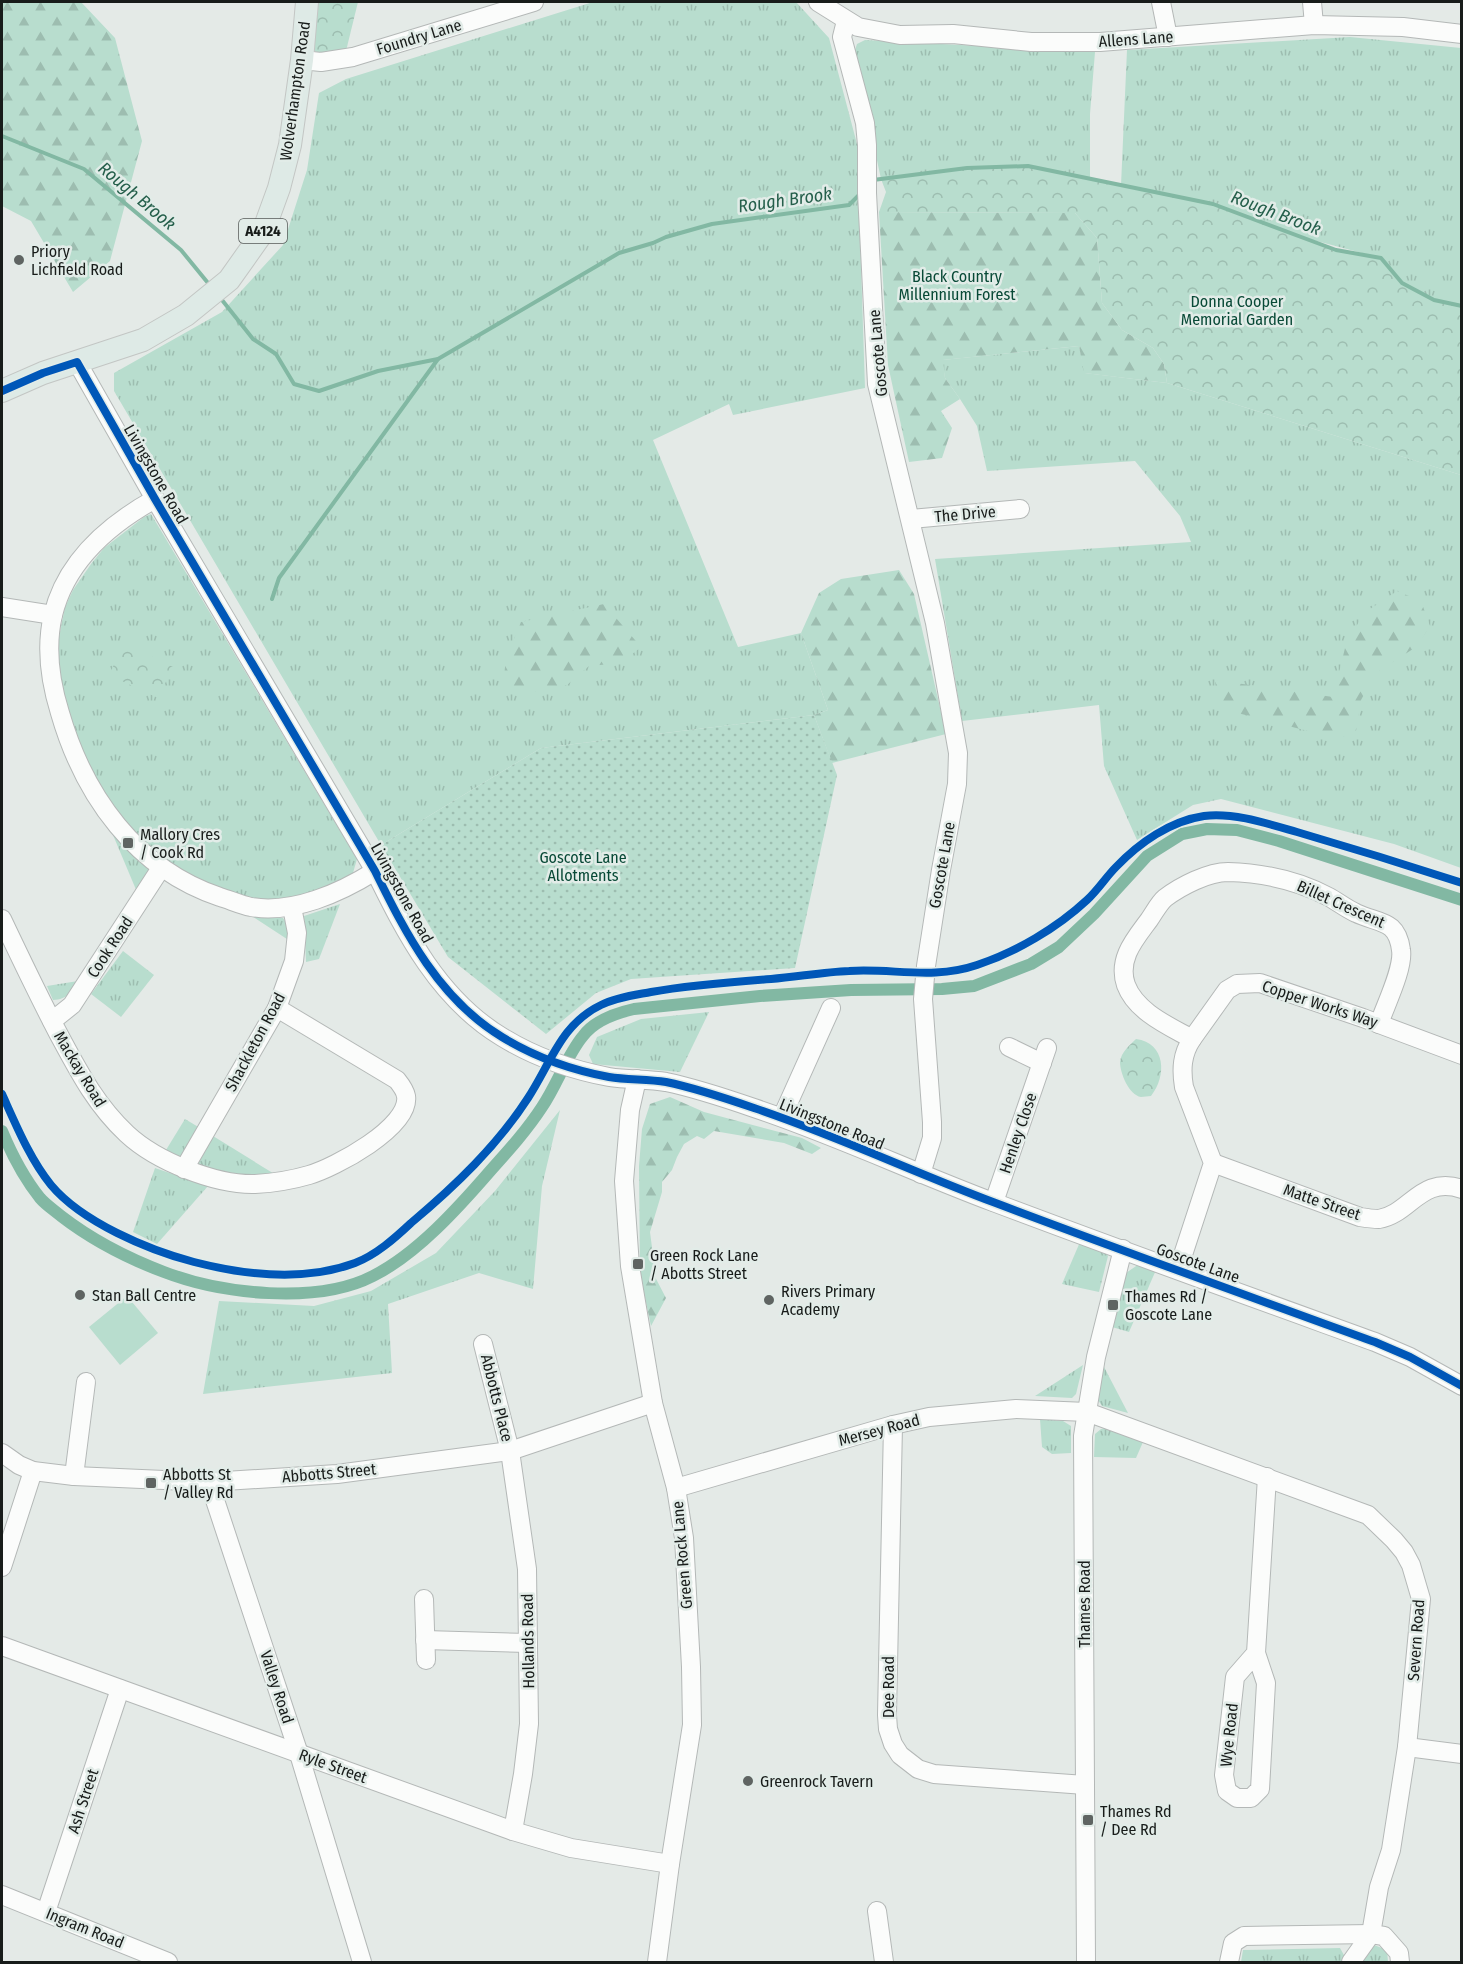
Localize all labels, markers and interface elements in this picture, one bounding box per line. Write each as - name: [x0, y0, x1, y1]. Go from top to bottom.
- street label: Foundry Lane: [374, 15, 464, 59]
- street label: Wolverhampton Road: [276, 20, 314, 162]
- street label: Allens Lane: [1098, 27, 1174, 51]
- water label: Rough Brook: [94, 157, 180, 235]
- water label: Rough Brook: [737, 183, 833, 217]
- water label: Rough Brook: [1228, 186, 1324, 240]
- road number: A4124: [239, 219, 287, 243]
- place label: Priory Lichfield Road: [31, 242, 123, 279]
- marker: Priory Lichfield Road: [12, 253, 26, 267]
- park label: Black Country Millennium Forest: [899, 267, 1016, 304]
- park label: Donna Cooper Memorial Garden: [1181, 292, 1293, 329]
- street label: Goscote Lane: [865, 309, 891, 397]
- street label: Livingstone Road: [120, 421, 192, 527]
- street label: The Drive: [934, 502, 996, 526]
- street label: Goscote Lane: [925, 820, 959, 910]
- place label: Mallory Cres / Cook Rd: [140, 825, 220, 862]
- marker: Mallory Cres / Cook Rd: [121, 836, 135, 850]
- street label: Livingstone Road: [367, 840, 437, 946]
- park label: Goscote Lane Allotments: [539, 848, 627, 885]
- street label: Billet Crescent: [1294, 876, 1388, 932]
- street label: Cook Road: [83, 913, 137, 981]
- street label: Copper Works Way: [1260, 976, 1381, 1032]
- street label: Shackleton Road: [221, 989, 289, 1095]
- street label: Mackay Road: [50, 1028, 110, 1110]
- street label: Henley Close: [995, 1090, 1041, 1176]
- street label: Livingstone Road: [777, 1094, 887, 1154]
- street label: Matte Street: [1281, 1180, 1364, 1224]
- street label: Goscote Lane: [1154, 1239, 1242, 1287]
- place label: Green Rock Lane / Abotts Street: [650, 1246, 759, 1283]
- marker: Green Rock Lane / Abotts Street: [631, 1257, 645, 1271]
- place label: Rivers Primary Academy: [781, 1282, 876, 1319]
- place label: Stan Ball Centre: [92, 1286, 196, 1305]
- place label: Thames Rd / Goscote Lane: [1125, 1287, 1212, 1324]
- marker: Stan Ball Centre: [73, 1288, 87, 1302]
- marker: Rivers Primary Academy: [762, 1293, 776, 1307]
- marker: Thames Rd / Goscote Lane: [1106, 1298, 1120, 1312]
- street label: Abbotts Place: [477, 1352, 517, 1444]
- street label: Mersey Road: [836, 1410, 922, 1450]
- street label: Abbotts Street: [281, 1459, 378, 1487]
- place label: Abbotts St / Valley Rd: [163, 1465, 234, 1502]
- marker: Abbotts St / Valley Rd: [144, 1476, 158, 1490]
- street label: Green Rock Lane: [668, 1500, 696, 1610]
- street label: Thames Road: [1075, 1560, 1094, 1648]
- street label: Hollands Road: [518, 1593, 538, 1689]
- street label: Severn Road: [1404, 1599, 1428, 1681]
- street label: Valley Road: [256, 1648, 298, 1726]
- street label: Dee Road: [879, 1656, 898, 1718]
- street label: Wye Road: [1216, 1702, 1242, 1768]
- street label: Ryle Street: [296, 1745, 370, 1787]
- street label: Ash Street: [64, 1766, 103, 1836]
- place label: Greenrock Tavern: [760, 1772, 873, 1791]
- marker: Greenrock Tavern: [741, 1774, 755, 1788]
- place label: Thames Rd / Dee Rd: [1100, 1802, 1172, 1839]
- marker: Thames Rd / Dee Rd: [1081, 1813, 1095, 1827]
- street label: Ingram Road: [43, 1904, 127, 1952]

